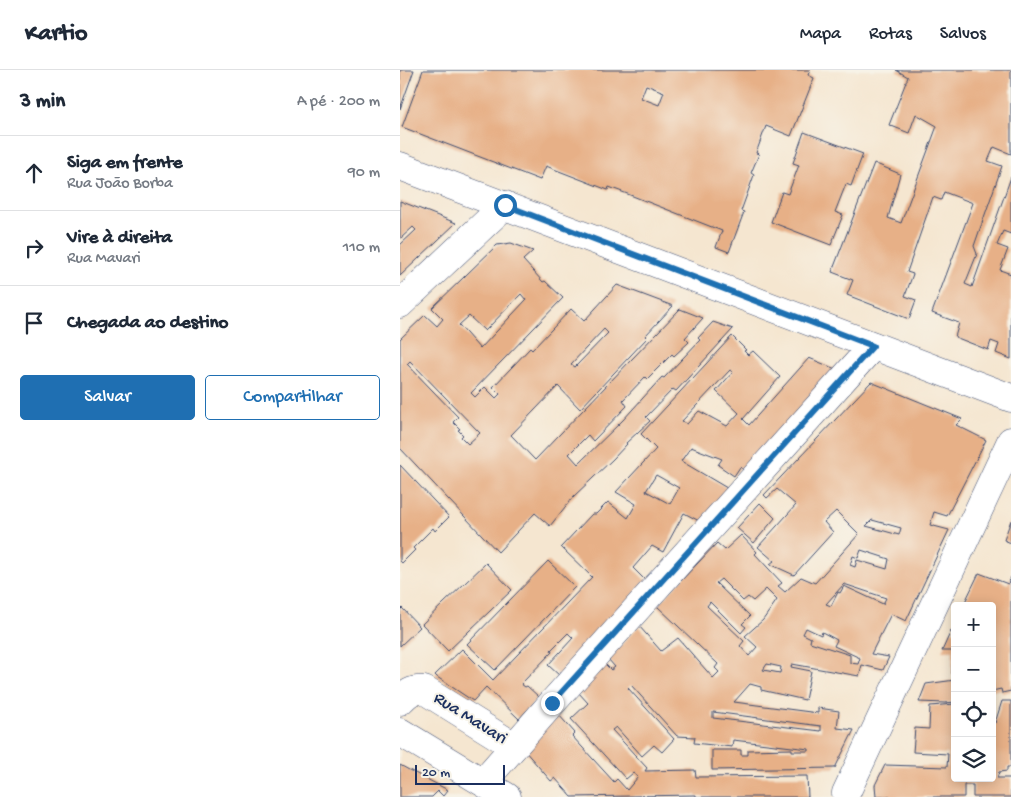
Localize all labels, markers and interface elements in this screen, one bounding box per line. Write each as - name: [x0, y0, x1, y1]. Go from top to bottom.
- text: Kartio: [25, 20, 88, 49]
- text: Mapa: [800, 24, 841, 45]
- text: Rotas: [869, 24, 912, 45]
- text: Salvos: [940, 24, 986, 45]
- text: 3 min: [20, 90, 65, 115]
- text: A pé · 200 m: [297, 93, 380, 112]
- text: Siga em frente: [67, 152, 183, 175]
- icon: ahead: [20, 159, 48, 187]
- text: 90 m: [348, 164, 380, 183]
- text: Rua João Borba: [67, 175, 173, 194]
- route start: [494, 194, 517, 217]
- text: Vire à direita: [67, 227, 172, 250]
- icon: right: [20, 234, 48, 262]
- text: 110 m: [343, 239, 380, 258]
- text: Rua Mavari: [67, 250, 141, 269]
- icon: arrive: [20, 309, 48, 337]
- text: Chegada ao destino: [67, 312, 228, 335]
- button: Salvar: [20, 375, 195, 420]
- button: Compartilhar: [205, 375, 380, 420]
- map controls: [951, 602, 996, 782]
- button: +: [951, 602, 996, 647]
- button: −: [951, 647, 996, 692]
- street label: Rua Mavari: [429, 688, 511, 750]
- route end: [541, 692, 564, 715]
- button: locate: [951, 692, 996, 737]
- button: layers: [951, 737, 996, 782]
- scale bar: [415, 762, 505, 785]
- text: 20 m: [422, 765, 450, 782]

